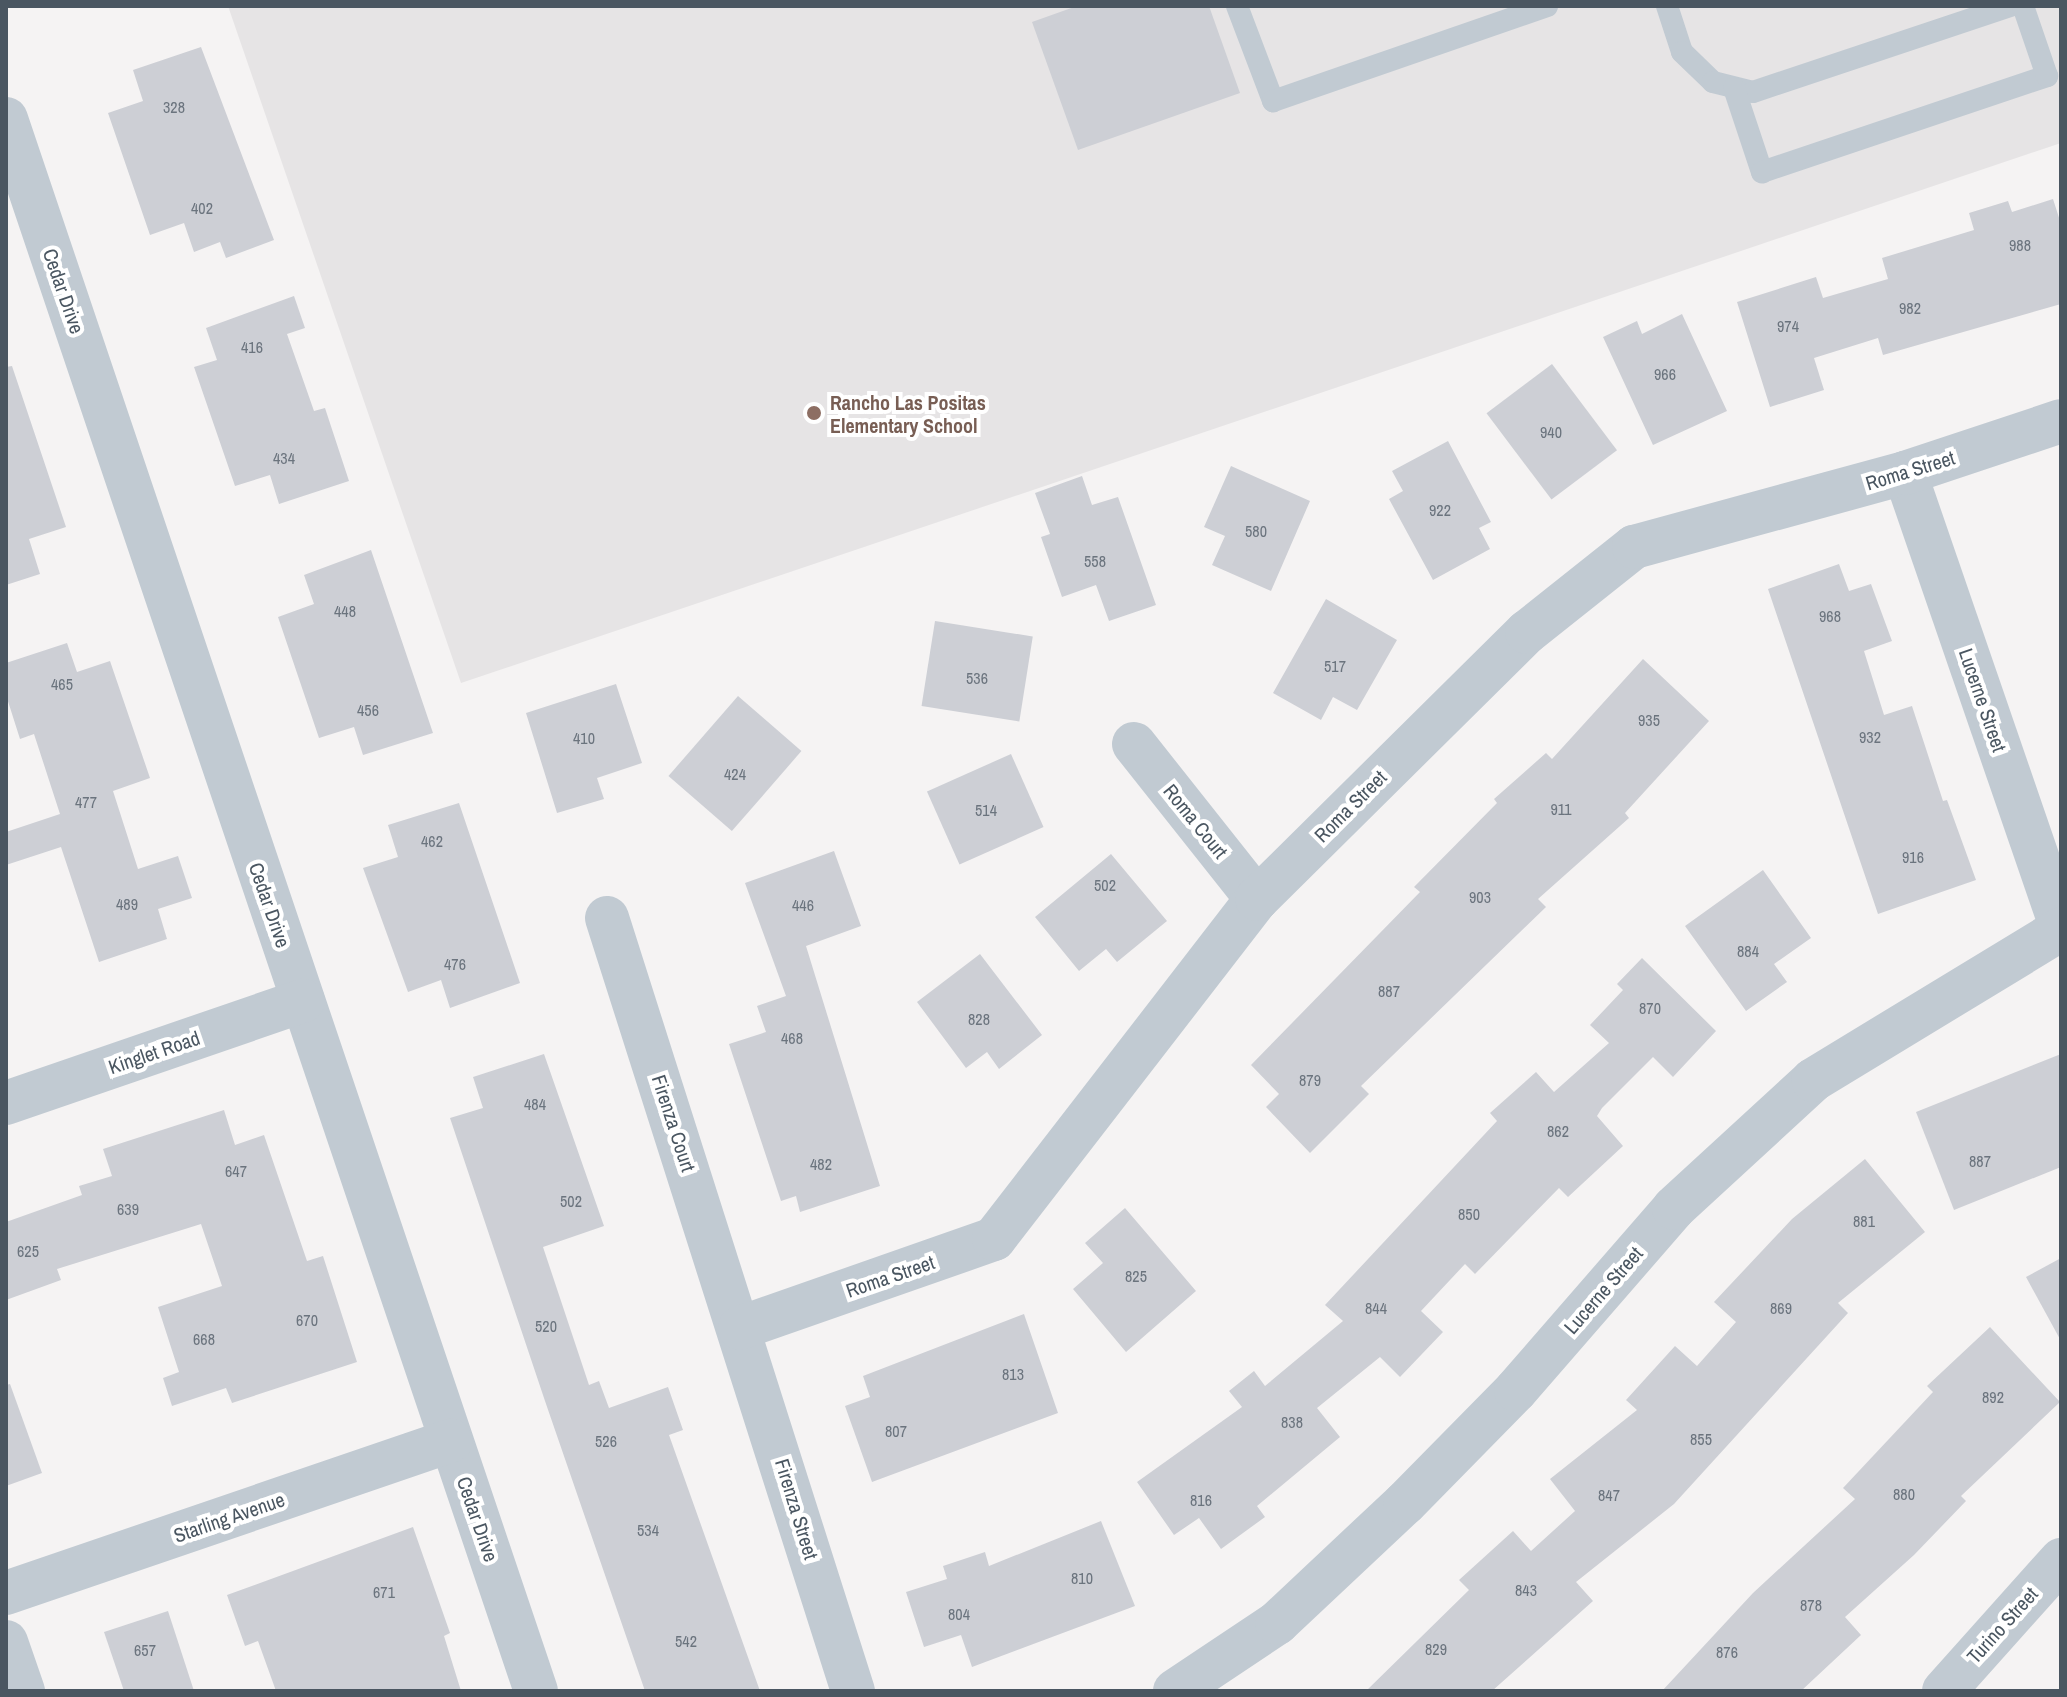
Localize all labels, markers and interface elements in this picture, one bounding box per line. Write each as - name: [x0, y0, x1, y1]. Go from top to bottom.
- house number: 328: [163, 97, 185, 117]
- house number: 402: [191, 198, 213, 218]
- house number: 988: [2009, 235, 2031, 255]
- street label: Cedar Drive: [38, 245, 90, 337]
- house number: 982: [1899, 298, 1921, 318]
- house number: 974: [1777, 316, 1799, 336]
- house number: 416: [241, 337, 263, 357]
- house number: 966: [1654, 364, 1676, 384]
- place label: Rancho Las Positas Elementary School: [830, 390, 986, 437]
- marker: Rancho Las Positas Elementary School: [805, 404, 823, 422]
- house number: 940: [1540, 422, 1562, 442]
- street label: Roma Street: [1862, 445, 1958, 495]
- house number: 434: [273, 448, 295, 468]
- house number: 922: [1429, 500, 1451, 520]
- house number: 580: [1245, 521, 1267, 541]
- house number: 558: [1084, 551, 1106, 571]
- house number: 448: [334, 601, 356, 621]
- house number: 968: [1819, 606, 1841, 626]
- street label: Lucerne Street: [1954, 645, 2012, 755]
- house number: 517: [1324, 656, 1346, 676]
- house number: 536: [966, 668, 988, 688]
- house number: 465: [51, 674, 73, 694]
- house number: 456: [357, 700, 379, 720]
- house number: 935: [1638, 710, 1660, 730]
- house number: 932: [1859, 727, 1881, 747]
- house number: 410: [573, 728, 595, 748]
- house number: 424: [724, 764, 746, 784]
- street label: Roma Street: [1309, 765, 1391, 847]
- street label: Roma Court: [1159, 779, 1233, 863]
- house number: 477: [75, 792, 97, 812]
- house number: 911: [1551, 799, 1571, 819]
- house number: 514: [975, 800, 997, 820]
- house number: 462: [421, 831, 443, 851]
- house number: 916: [1902, 847, 1924, 867]
- street label: Cedar Drive: [244, 859, 296, 951]
- house number: 502: [1094, 875, 1116, 895]
- house number: 903: [1469, 887, 1491, 907]
- house number: 489: [116, 894, 138, 914]
- house number: 446: [792, 895, 814, 915]
- house number: 884: [1737, 941, 1759, 961]
- house number: 476: [444, 954, 466, 974]
- house number: 887: [1378, 981, 1400, 1001]
- house number: 870: [1639, 998, 1661, 1018]
- house number: 828: [968, 1009, 990, 1029]
- street label: Kinglet Road: [105, 1025, 203, 1079]
- house number: 468: [781, 1028, 803, 1048]
- house number: 879: [1299, 1070, 1321, 1090]
- street label: Firenza Court: [647, 1072, 701, 1174]
- house number: 484: [524, 1094, 546, 1114]
- house number: 862: [1547, 1121, 1569, 1141]
- house number: 887: [1969, 1151, 1991, 1171]
- house number: 482: [810, 1154, 832, 1174]
- house number: 647: [225, 1161, 247, 1181]
- house number: 502: [560, 1191, 582, 1211]
- house number: 639: [117, 1199, 139, 1219]
- house number: 850: [1458, 1204, 1480, 1224]
- house number: 881: [1853, 1211, 1875, 1231]
- house number: 625: [17, 1241, 39, 1261]
- street label: Lucerne Street: [1559, 1242, 1647, 1338]
- street label: Roma Street: [843, 1250, 937, 1302]
- house number: 825: [1125, 1266, 1147, 1286]
- house number: 844: [1365, 1298, 1387, 1318]
- house number: 869: [1770, 1298, 1792, 1318]
- house number: 670: [296, 1310, 318, 1330]
- house number: 520: [535, 1316, 557, 1336]
- house number: 668: [193, 1329, 215, 1349]
- house number: 813: [1002, 1364, 1024, 1384]
- house number: 892: [1982, 1387, 2004, 1407]
- house number: 838: [1281, 1412, 1303, 1432]
- house number: 807: [885, 1421, 907, 1441]
- house number: 855: [1690, 1429, 1712, 1449]
- house number: 526: [595, 1431, 617, 1451]
- street label: Firenza Street: [770, 1456, 824, 1562]
- street label: Cedar Drive: [452, 1473, 504, 1565]
- house number: 880: [1893, 1484, 1915, 1504]
- house number: 847: [1598, 1485, 1620, 1505]
- street label: Starling Avenue: [170, 1487, 288, 1547]
- house number: 816: [1190, 1490, 1212, 1510]
- house number: 534: [637, 1520, 659, 1540]
- house number: 810: [1071, 1568, 1093, 1588]
- house number: 843: [1515, 1580, 1537, 1600]
- house number: 671: [373, 1582, 395, 1602]
- street label: Turino Street: [1962, 1582, 2042, 1668]
- house number: 878: [1800, 1595, 1822, 1615]
- house number: 804: [948, 1604, 970, 1624]
- house number: 542: [675, 1631, 697, 1651]
- house number: 829: [1425, 1639, 1447, 1659]
- house number: 657: [134, 1640, 156, 1660]
- house number: 876: [1716, 1642, 1738, 1662]

